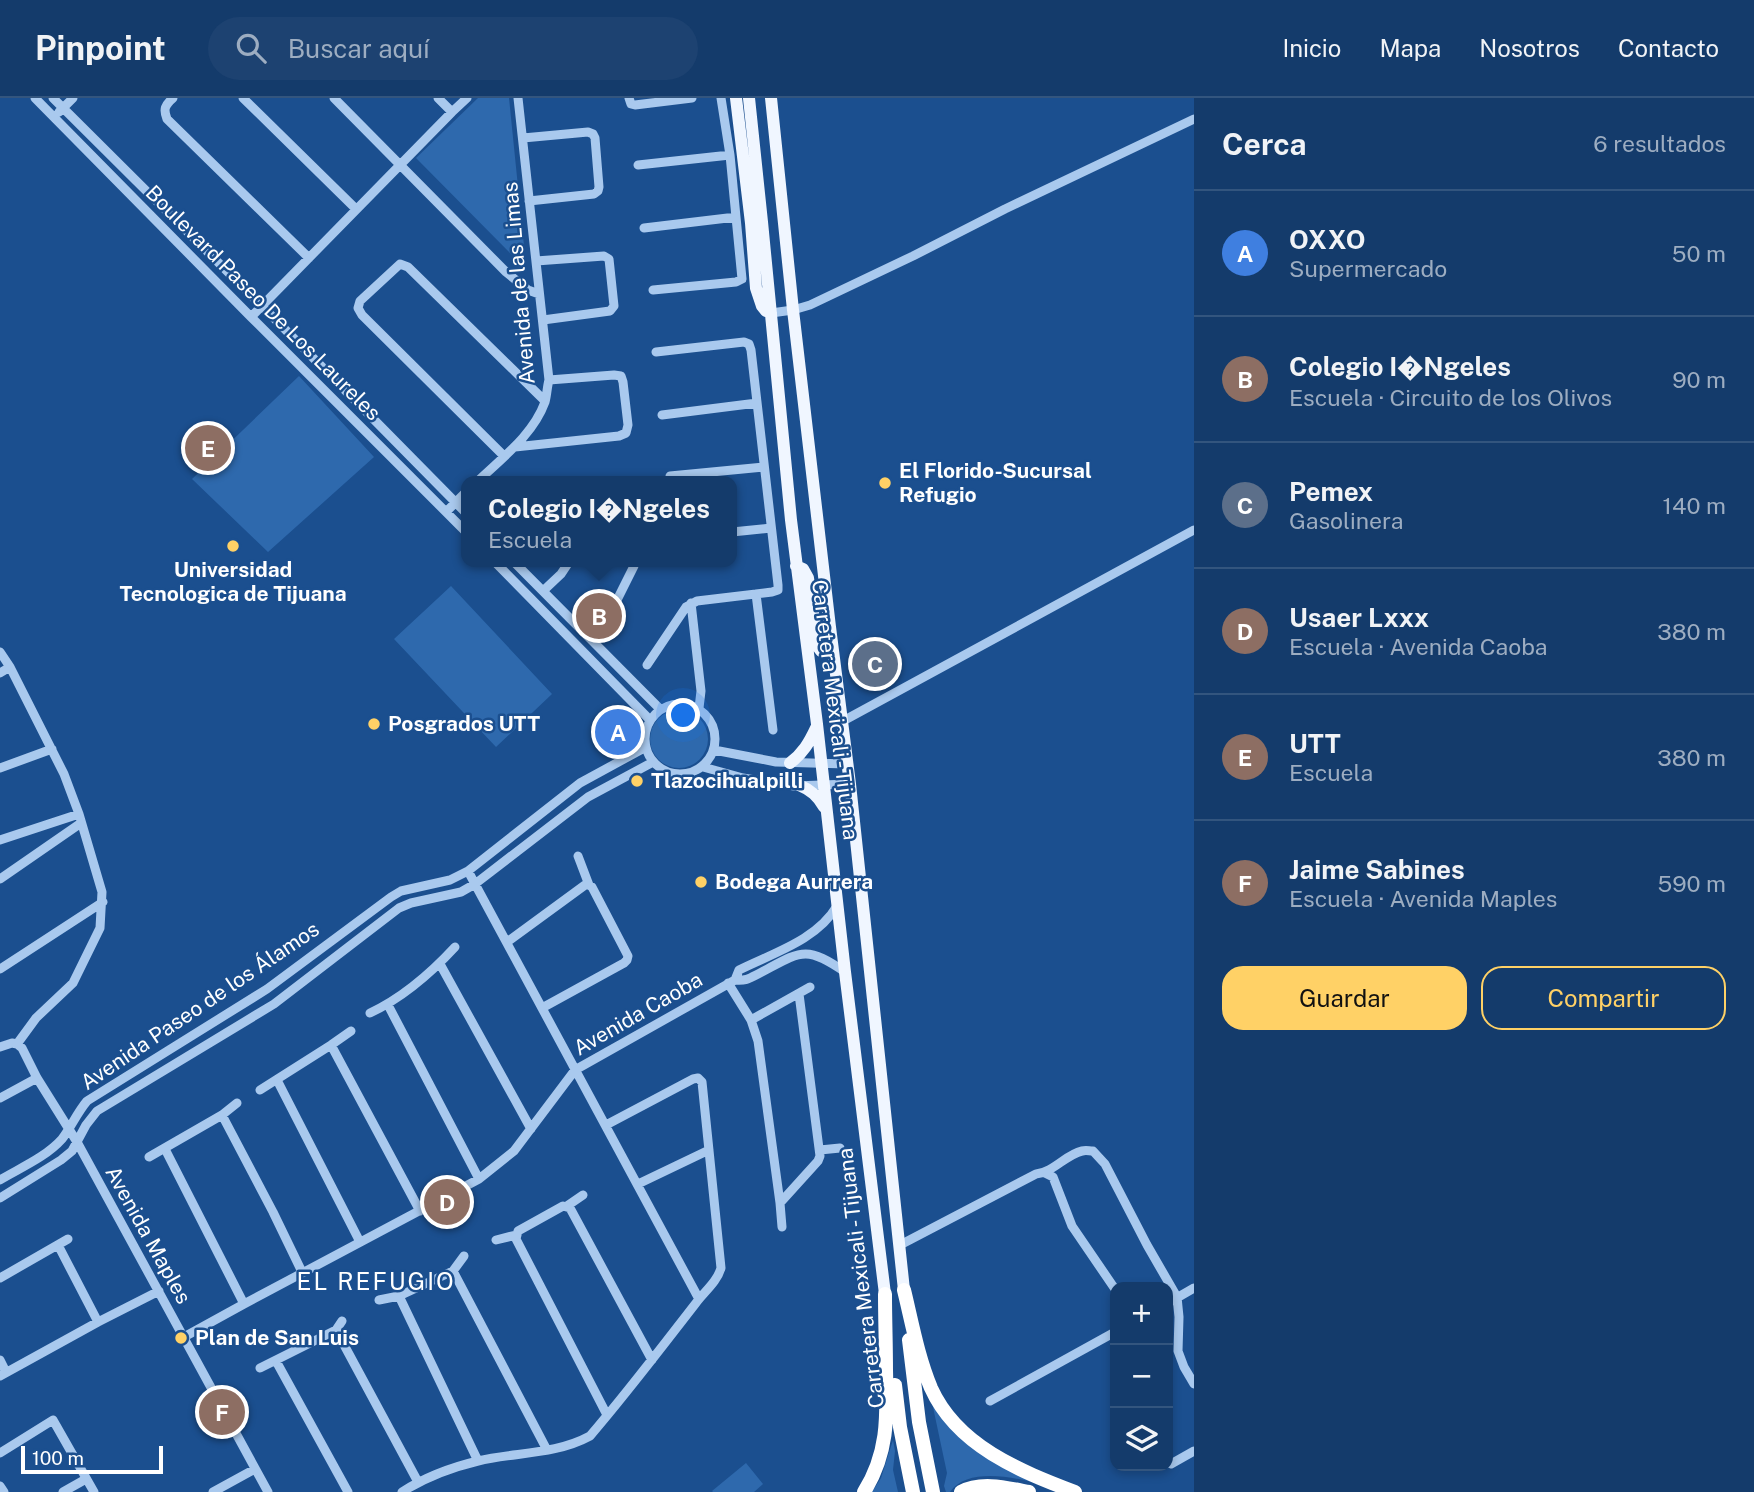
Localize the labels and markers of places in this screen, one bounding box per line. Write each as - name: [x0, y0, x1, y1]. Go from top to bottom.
- pin: E: [185, 422, 231, 474]
- place label: El Florido-Sucursal Refugio: [899, 458, 1092, 507]
- marker: El Florido-Sucursal Refugio: [877, 475, 893, 491]
- marker: Universidad Tecnologica de Tijuana: [225, 538, 241, 554]
- place label: Universidad Tecnologica de Tijuana: [119, 557, 347, 606]
- pin: B: [576, 590, 622, 642]
- pin: C: [852, 638, 898, 690]
- pin: A: [595, 706, 641, 758]
- place label: Posgrados UTT: [388, 711, 540, 736]
- marker: Posgrados UTT: [366, 716, 382, 732]
- place label: Tlazocihualpilli: [651, 768, 803, 793]
- marker: Tlazocihualpilli: [629, 773, 645, 789]
- place label: Bodega Aurrera: [715, 869, 873, 894]
- marker: Bodega Aurrera: [693, 874, 709, 890]
- pin: D: [424, 1176, 470, 1228]
- place label: Plan de San Luis: [195, 1325, 359, 1350]
- marker: Plan de San Luis: [173, 1330, 189, 1346]
- pin: F: [199, 1386, 245, 1438]

